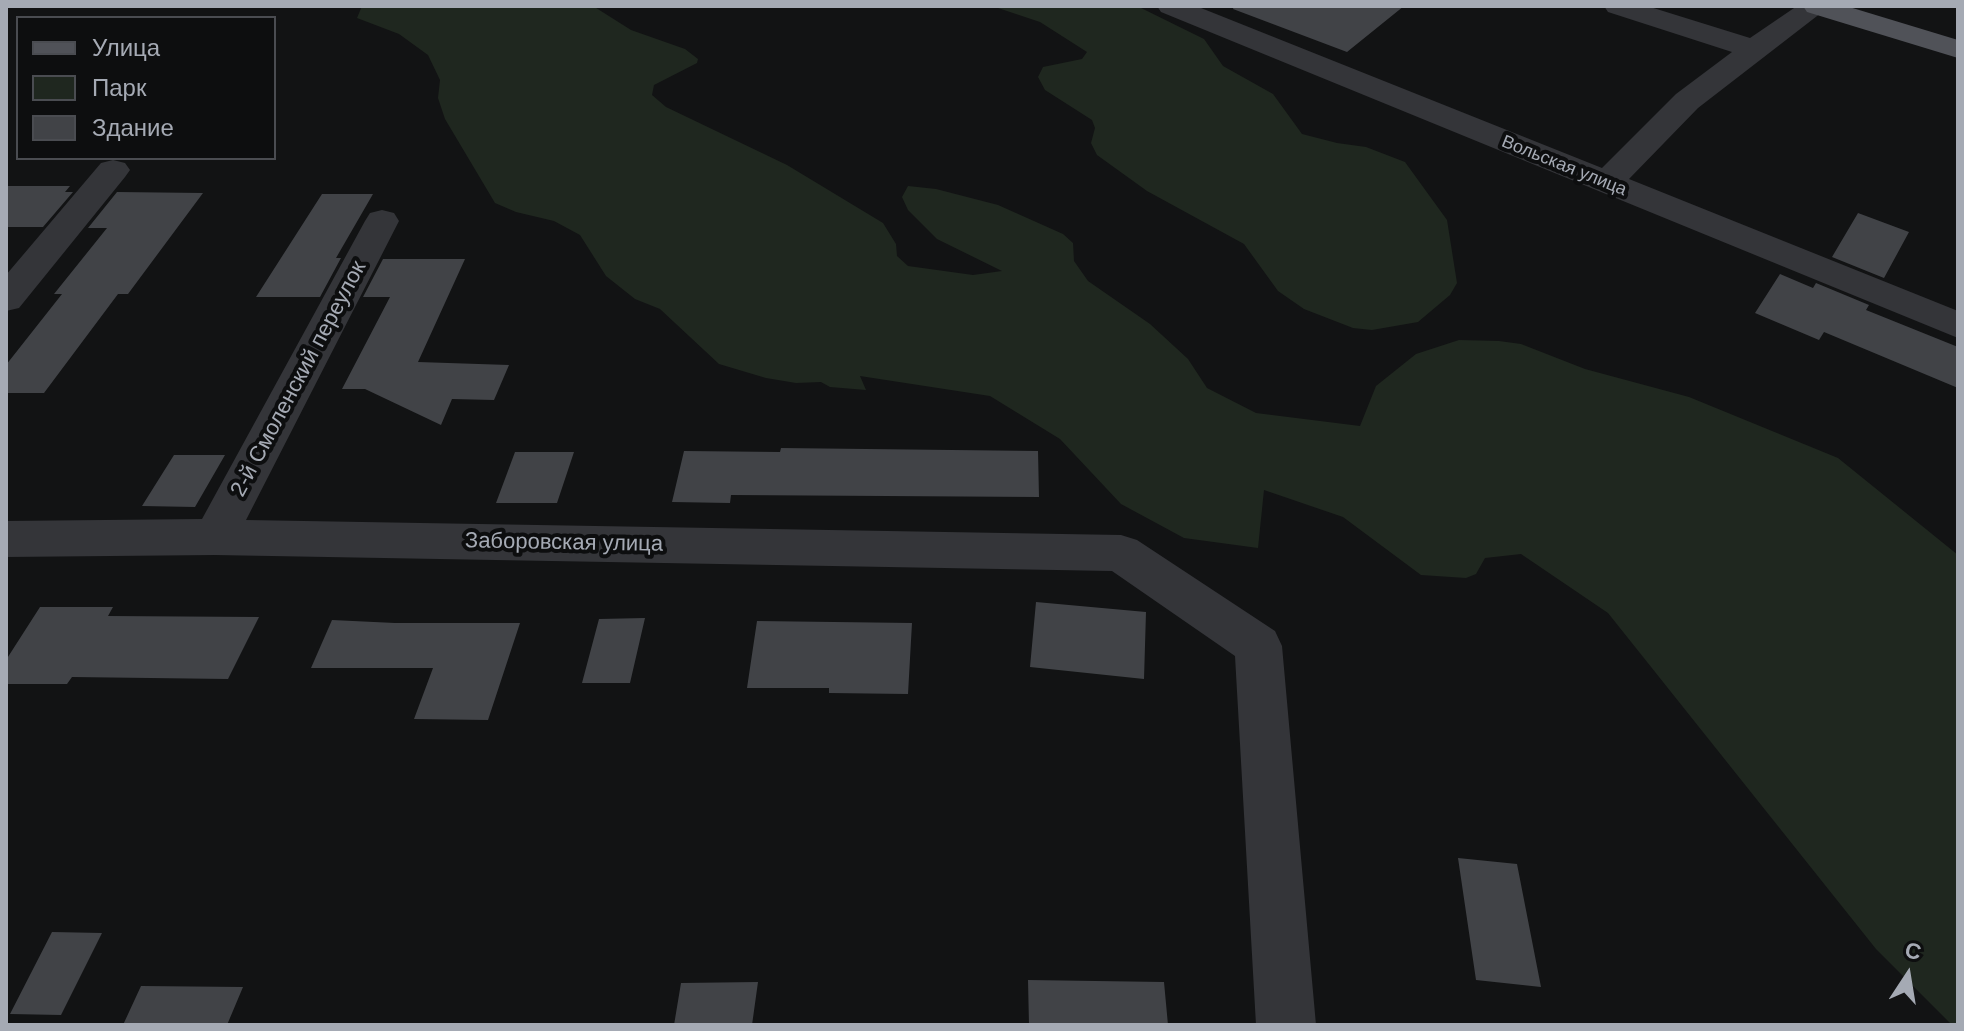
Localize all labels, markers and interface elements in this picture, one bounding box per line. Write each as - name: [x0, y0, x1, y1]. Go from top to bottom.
- legend: [16, 16, 276, 160]
- text: Улица: [92, 34, 160, 61]
- text: Парк: [92, 74, 146, 101]
- text: Здание: [92, 114, 174, 141]
- street label: Вольская улица: [1498, 131, 1630, 201]
- street label: 2-й Смоленский переулок: [226, 257, 372, 501]
- street label: Заборовская улица: [465, 528, 663, 558]
- north arrow: [1868, 935, 1948, 1015]
- text: С: [1903, 937, 1923, 965]

